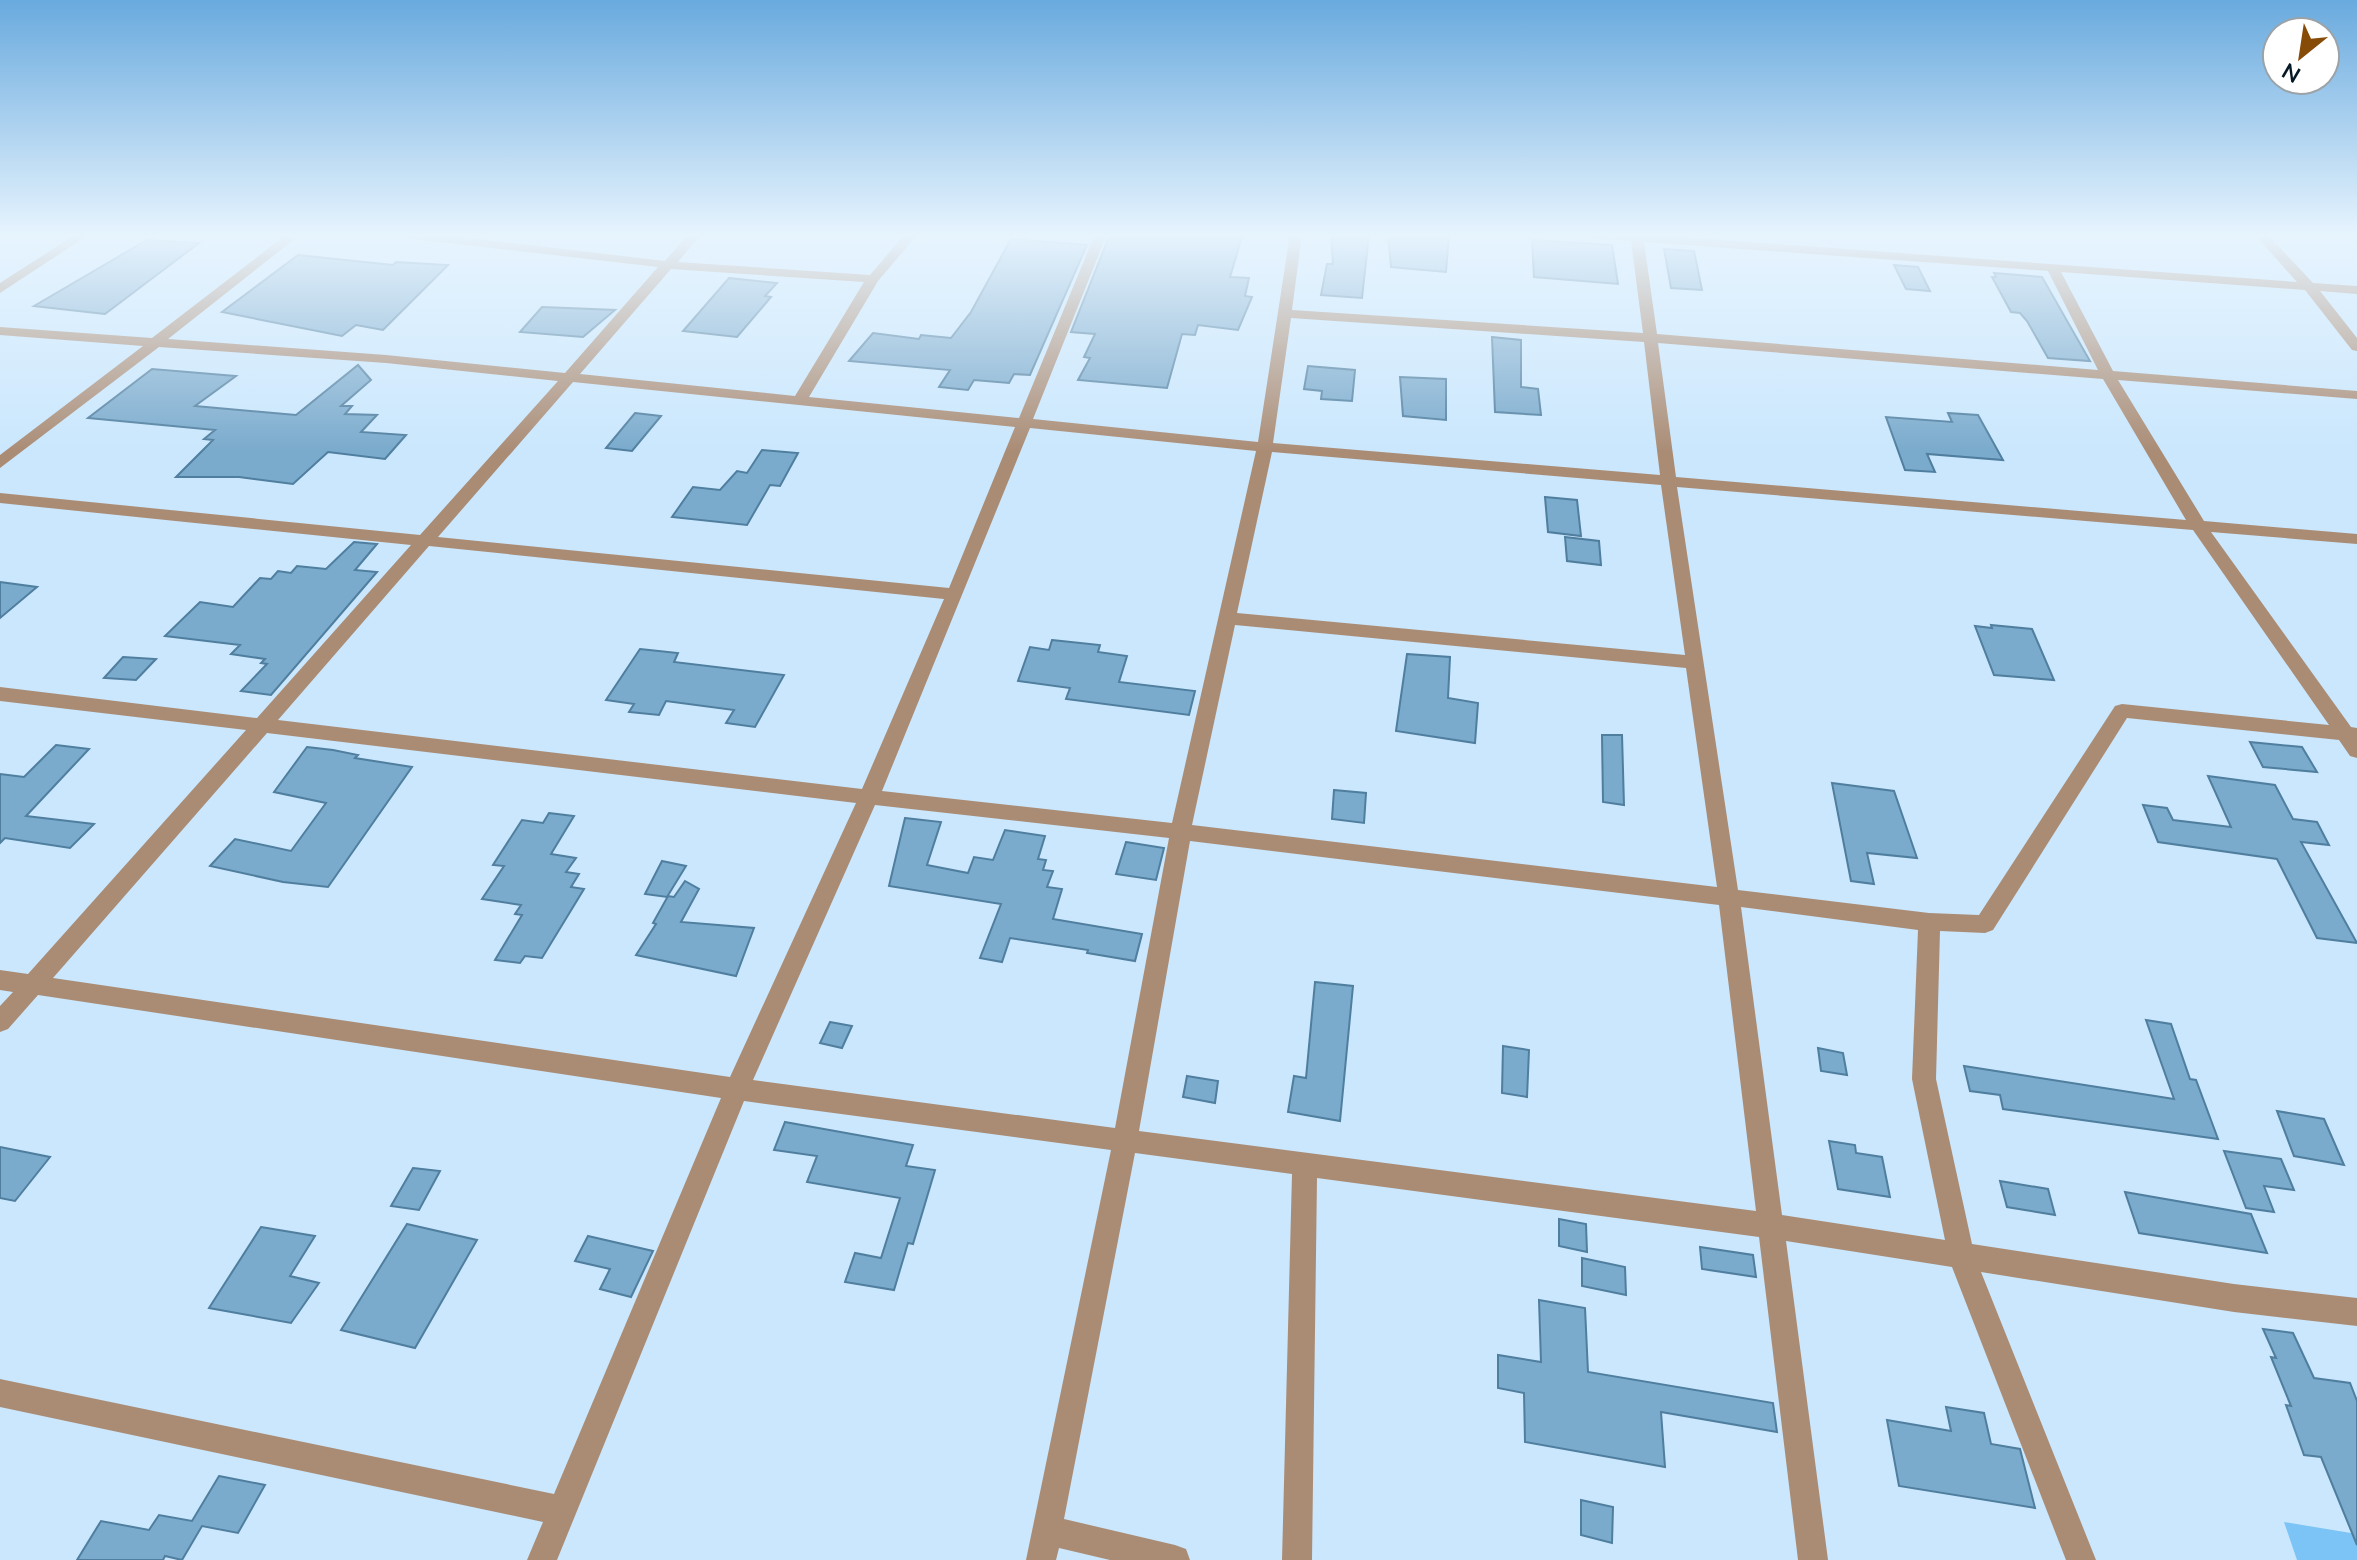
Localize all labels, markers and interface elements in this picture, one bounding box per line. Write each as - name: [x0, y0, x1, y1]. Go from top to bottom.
- north arrow: [2261, 16, 2341, 96]
- text: N: [2277, 57, 2305, 90]

